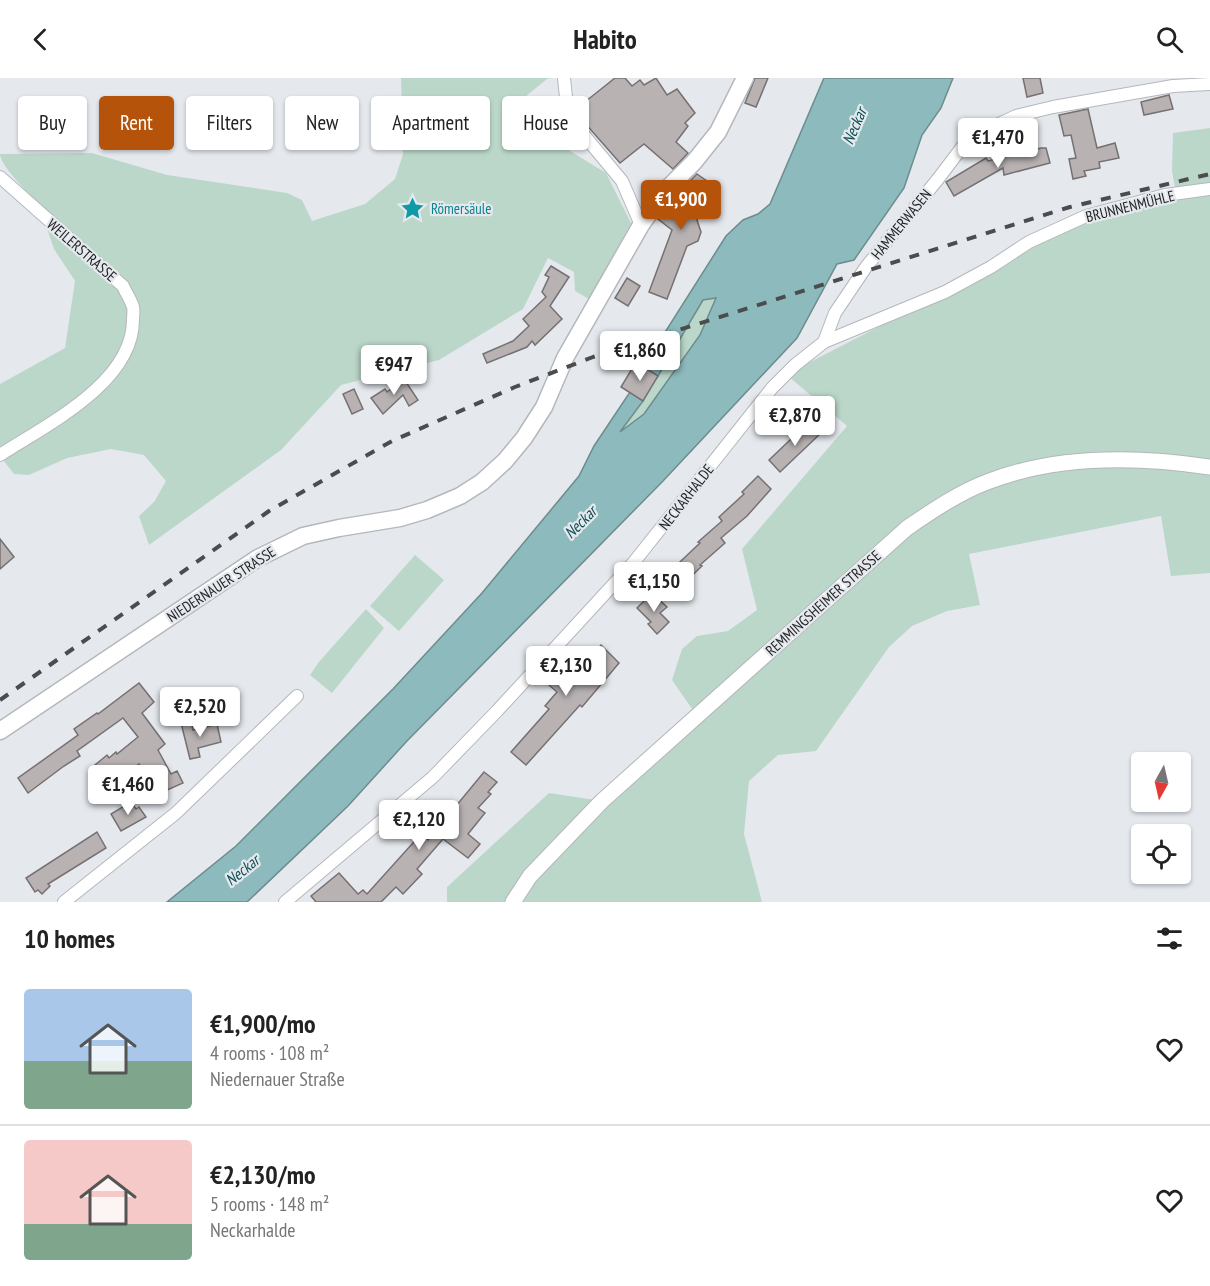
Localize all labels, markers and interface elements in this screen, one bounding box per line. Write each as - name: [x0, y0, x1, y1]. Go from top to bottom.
- text: Habito: [573, 22, 637, 56]
- icon: back: [24, 23, 57, 56]
- icon: search: [1153, 23, 1186, 56]
- chip: Buy: [18, 96, 87, 150]
- chip: Rent: [99, 96, 174, 150]
- chip: Filters: [186, 96, 273, 150]
- chip: New: [285, 96, 359, 150]
- chip: Apartment: [371, 96, 490, 150]
- chip: House: [502, 96, 589, 150]
- water label: Neckar: [837, 102, 872, 147]
- pin: €1,470: [949, 118, 1047, 169]
- text: €1,470: [972, 124, 1024, 150]
- pin: €1,900: [632, 180, 730, 231]
- street label: HAMMERWASEN: [867, 185, 935, 263]
- text: €1,900: [655, 186, 707, 212]
- street label: BRUNNENMÜHLE: [1084, 186, 1176, 226]
- place icon: Römersäule: [400, 195, 426, 221]
- place label: Römersäule: [431, 199, 491, 218]
- street label: WEILERSTRASSE: [43, 215, 121, 285]
- pin: €1,860: [591, 331, 689, 382]
- text: €1,860: [614, 337, 666, 363]
- pin: €947: [358, 345, 430, 396]
- text: €947: [375, 351, 413, 377]
- pin: €2,870: [746, 396, 844, 447]
- text: €2,870: [769, 402, 821, 428]
- street label: NECKARHALDE: [654, 460, 718, 534]
- water label: Neckar: [560, 500, 602, 542]
- street label: NIEDERNAUER STRASSE: [163, 542, 279, 626]
- street label: REMMINGSHEIMER STRASSE: [761, 546, 885, 660]
- pin: €1,150: [605, 562, 703, 613]
- text: €1,150: [628, 568, 680, 594]
- pin: €2,130: [517, 646, 615, 697]
- text: €2,130: [540, 652, 592, 678]
- pin: €2,520: [151, 687, 249, 738]
- text: €2,520: [174, 693, 226, 719]
- north arrow: [1131, 752, 1191, 812]
- map controls: [1131, 752, 1191, 884]
- pin: €1,460: [79, 765, 177, 816]
- text: €1,460: [102, 771, 154, 797]
- pin: €2,120: [370, 800, 468, 851]
- text: €2,120: [393, 806, 445, 832]
- button: locate: [1131, 824, 1191, 884]
- water label: Neckar: [221, 849, 265, 890]
- text: 10 homes: [24, 922, 115, 955]
- icon: filters: [1153, 922, 1186, 955]
- text: €1,900/mo: [210, 1007, 316, 1040]
- icon: home: [72, 1013, 144, 1085]
- icon: heart: [1153, 1033, 1186, 1066]
- text: 4 rooms · 108 m²: [210, 1040, 329, 1066]
- text: Niedernauer Straße: [210, 1066, 345, 1092]
- text: €2,130/mo: [210, 1158, 316, 1191]
- icon: home: [72, 1164, 144, 1236]
- icon: heart: [1153, 1184, 1186, 1217]
- text: 5 rooms · 148 m²: [210, 1191, 329, 1217]
- text: Neckarhalde: [210, 1217, 296, 1243]

